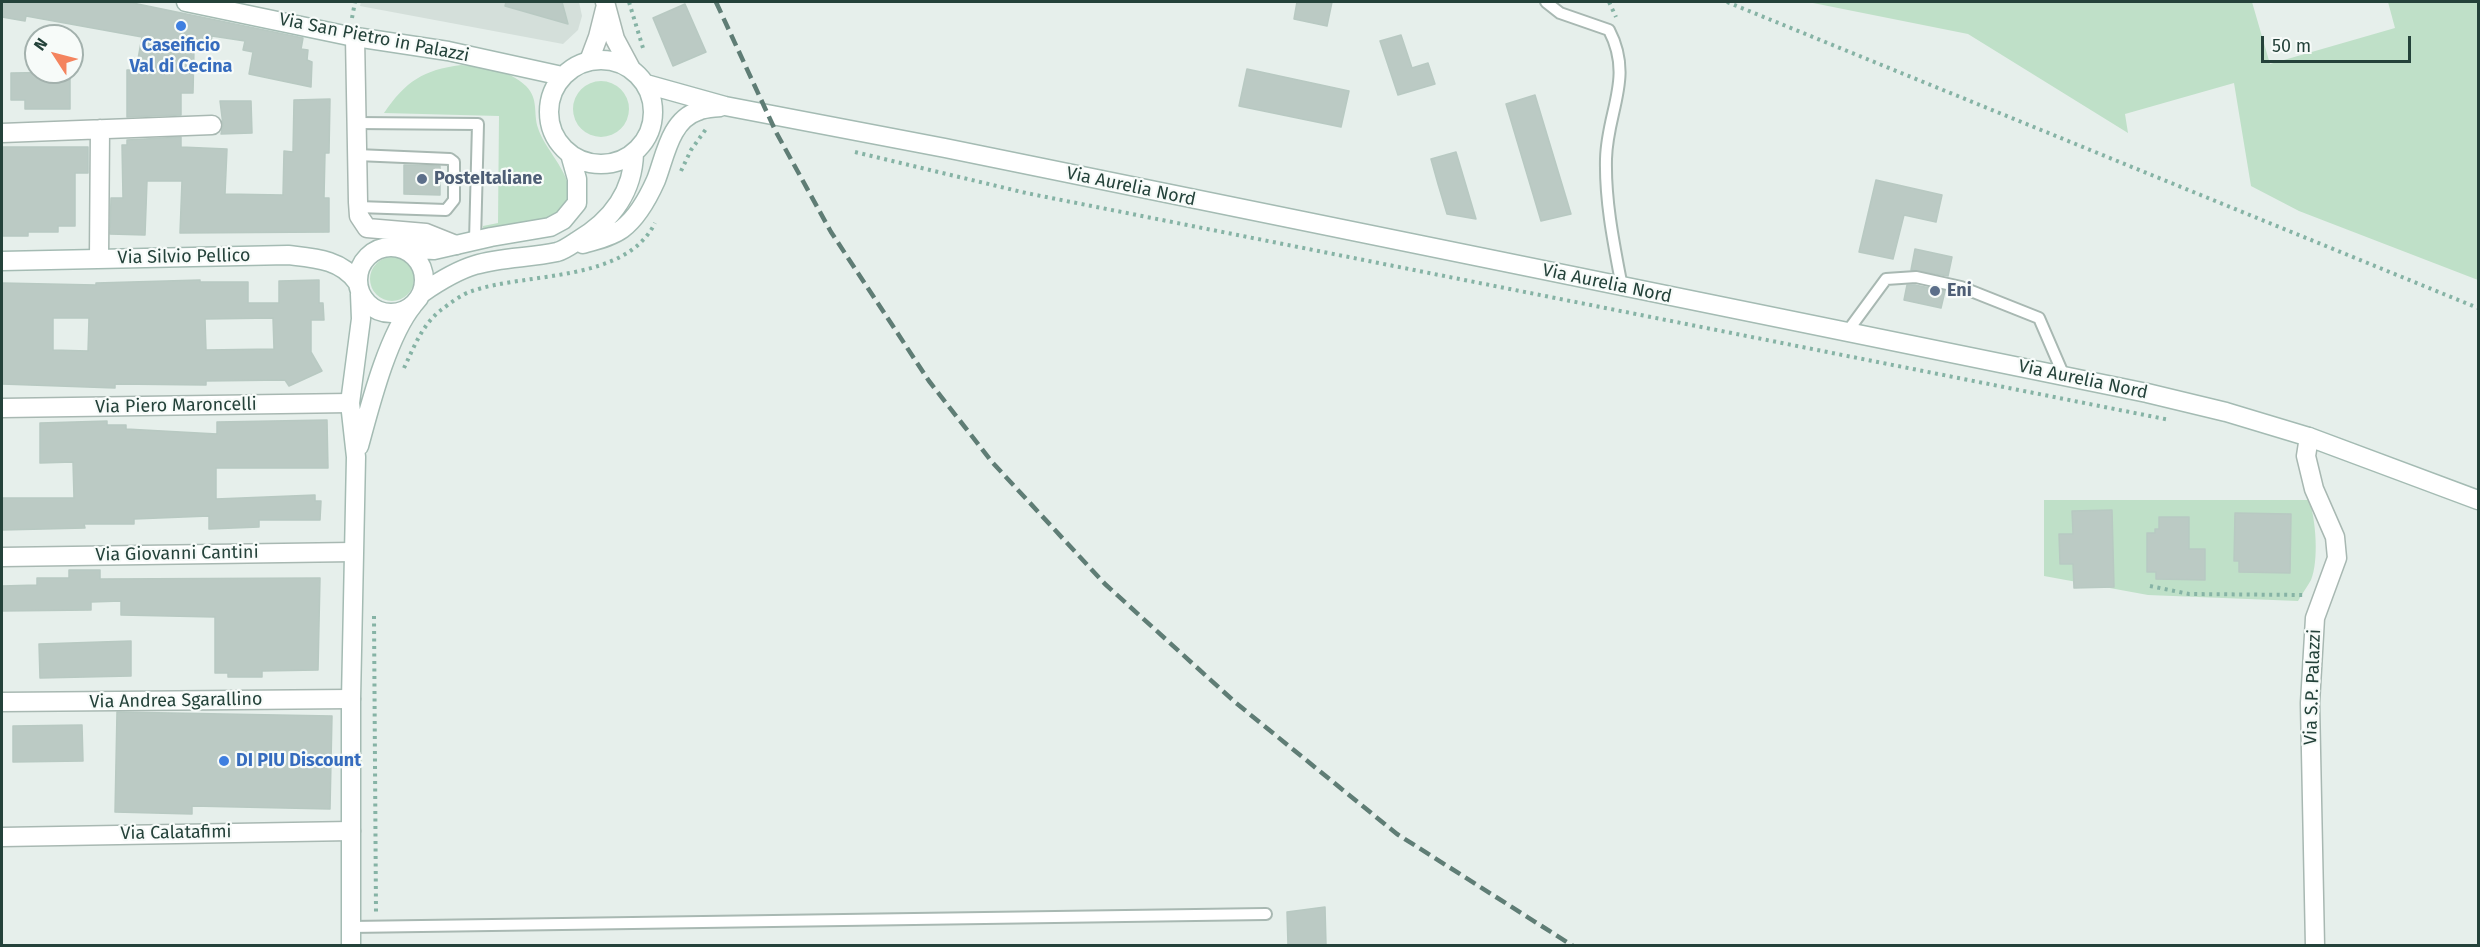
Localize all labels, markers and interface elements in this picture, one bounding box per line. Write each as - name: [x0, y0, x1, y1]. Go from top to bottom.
- street label: Via San Pietro in Palazzi: [277, 9, 471, 67]
- marker: Caseificio Val di Cecina: [174, 19, 188, 33]
- north arrow: [24, 24, 84, 84]
- scale bar: [2264, 24, 2414, 62]
- text: N: [30, 34, 51, 54]
- place label: Caseificio Val di Cecina: [130, 35, 232, 78]
- text: 50 m: [2272, 35, 2311, 57]
- street label: Via Aurelia Nord: [1064, 163, 1198, 211]
- place label: PosteItaliane: [434, 168, 542, 190]
- marker: PosteItaliane: [415, 172, 429, 186]
- street label: Via Silvio Pellico: [117, 245, 251, 269]
- street label: Via Aurelia Nord: [1540, 260, 1674, 308]
- place label: Eni: [1947, 280, 1972, 302]
- marker: Eni: [1928, 284, 1942, 298]
- street label: Via Aurelia Nord: [2016, 356, 2150, 404]
- street label: Via Piero Maroncelli: [95, 394, 257, 418]
- street label: Via Giovanni Cantini: [95, 542, 259, 566]
- street label: Via S.P. Palazzi: [2300, 629, 2326, 745]
- street label: Via Andrea Sgarallino: [89, 689, 263, 713]
- place label: DI PIU Discount: [236, 750, 361, 772]
- marker: DI PIU Discount: [217, 754, 231, 768]
- street label: Via Calatafimi: [120, 821, 232, 845]

